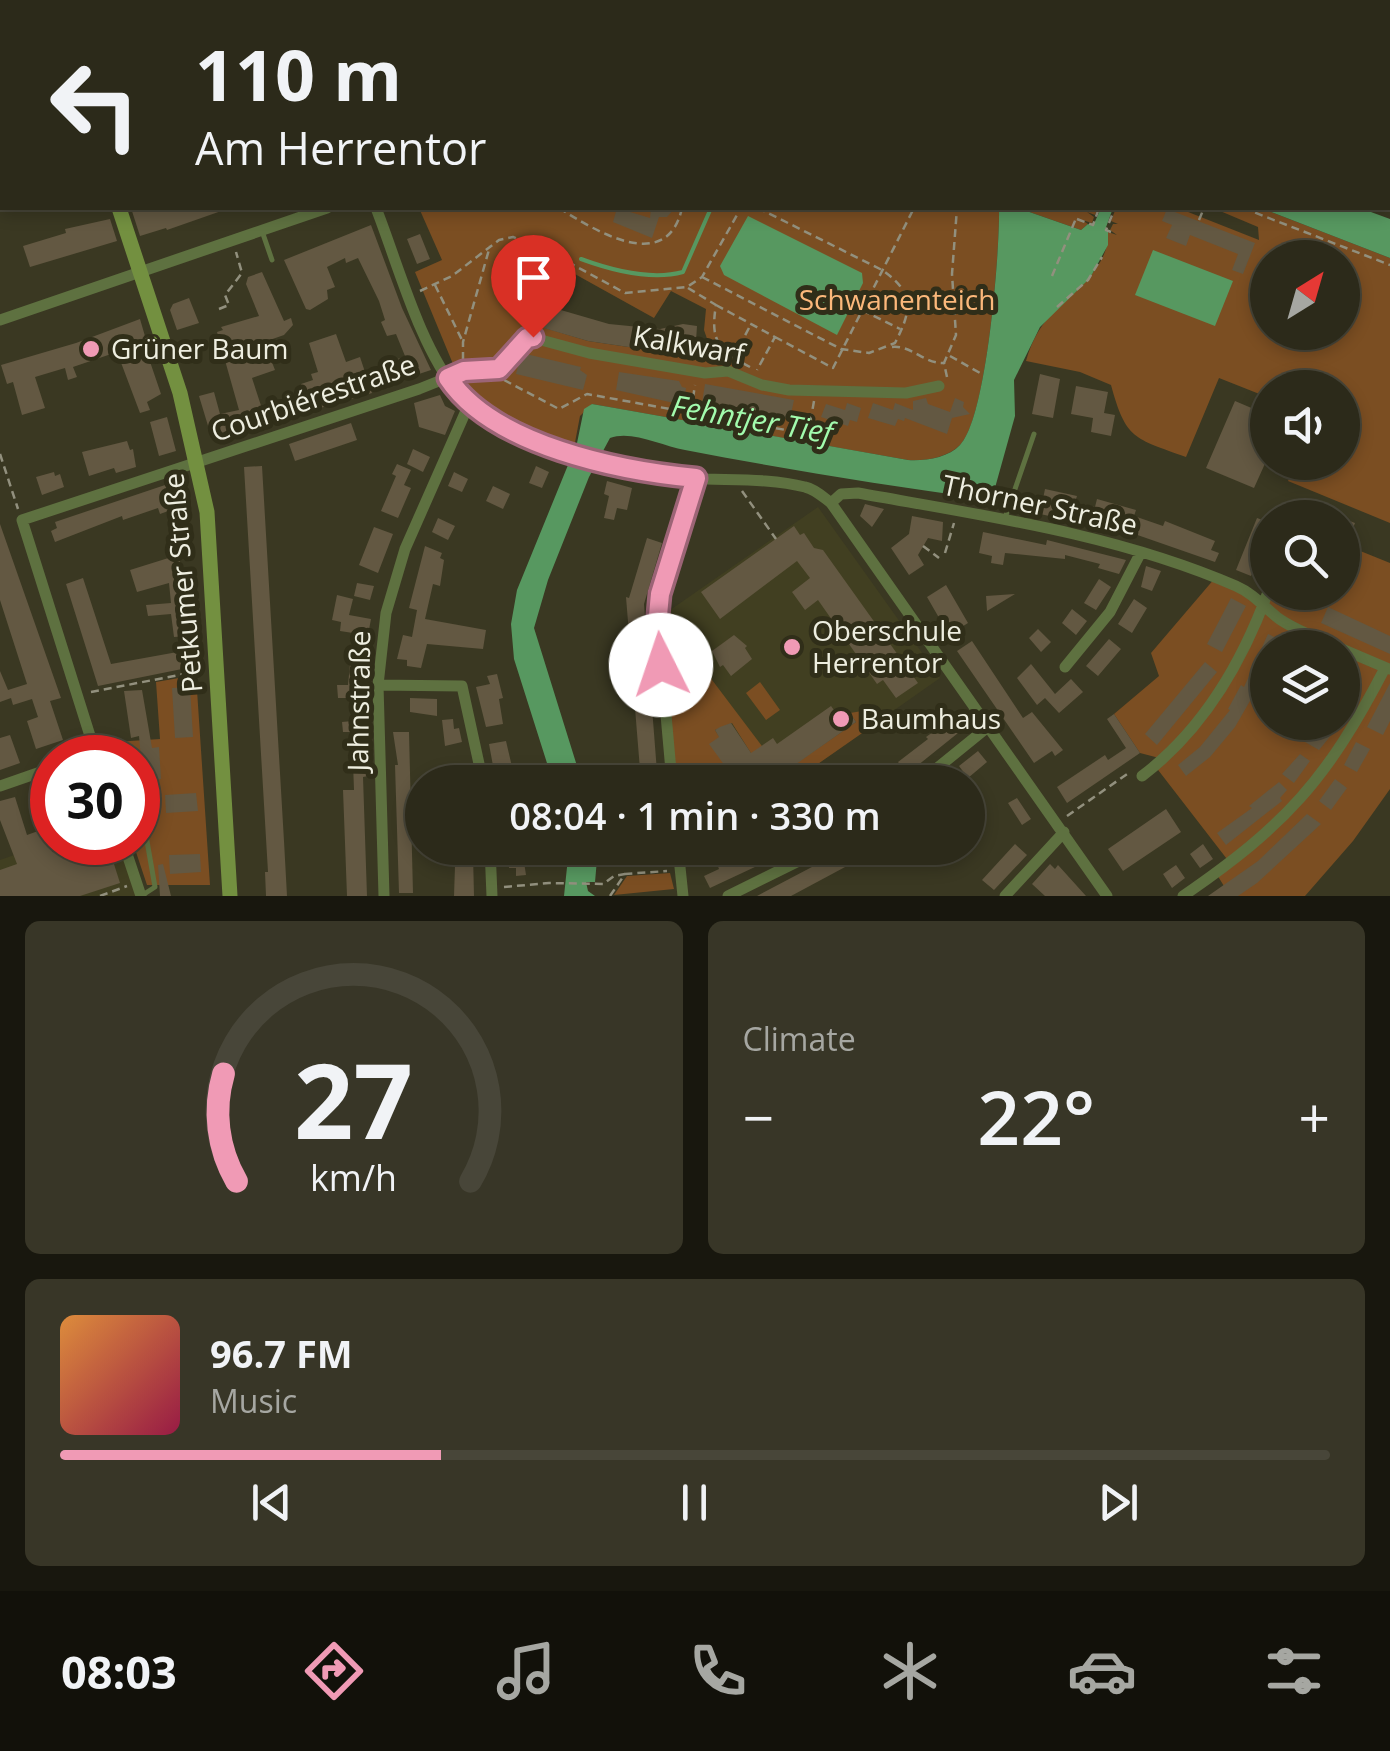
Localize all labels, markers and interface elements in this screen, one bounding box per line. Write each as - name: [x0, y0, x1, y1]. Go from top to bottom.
- text: 110 m: [195, 26, 402, 122]
- icon: left: [30, 40, 160, 170]
- text: Am Herrentor: [195, 117, 486, 178]
- pin: [491, 235, 576, 338]
- north arrow: [1250, 240, 1360, 350]
- map controls: [1250, 240, 1360, 740]
- icon: arrive: [506, 250, 561, 305]
- park label: Schwanenteich: [799, 280, 995, 318]
- street label: Kalkwarf: [630, 316, 749, 373]
- place label: Grüner Baum: [111, 329, 288, 367]
- marker: Grüner Baum: [80, 338, 102, 360]
- street label: Courbiérestraße: [205, 344, 420, 450]
- button: sound: [1250, 370, 1360, 480]
- water label: Fehntjer Tief: [669, 384, 841, 454]
- street label: Thorner Straße: [939, 465, 1141, 543]
- street label: Petkumer Straße: [153, 472, 211, 694]
- button: search: [1250, 500, 1360, 610]
- place label: Oberschule Herrentor: [812, 611, 962, 681]
- position arrow: [609, 613, 713, 717]
- street label: Jahnstraße: [338, 630, 378, 775]
- button: layers: [1250, 630, 1360, 740]
- marker: Oberschule Herrentor: [781, 636, 803, 658]
- place label: Baumhaus: [861, 699, 1001, 737]
- marker: Baumhaus: [830, 708, 852, 730]
- speed limit sign: 30: [30, 735, 160, 865]
- text: 08:04 · 1 min · 330 m: [509, 789, 881, 841]
- text: Climate: [743, 1017, 856, 1060]
- text: 27: [294, 1028, 413, 1169]
- text: 22°: [977, 1065, 1095, 1167]
- text: −: [743, 1079, 774, 1154]
- text: +: [1299, 1079, 1330, 1154]
- text: km/h: [310, 1153, 397, 1201]
- text: 96.7 FM: [210, 1327, 353, 1379]
- text: Music: [210, 1379, 297, 1422]
- icon: previous: [244, 1475, 299, 1530]
- icon: pause: [667, 1475, 722, 1530]
- icon: next: [1091, 1475, 1146, 1530]
- icon: directions: [299, 1636, 369, 1706]
- icon: music: [491, 1636, 561, 1706]
- icon: phone: [683, 1636, 753, 1706]
- icon: climate: [875, 1636, 945, 1706]
- icon: car: [1067, 1636, 1137, 1706]
- icon: filters: [1259, 1636, 1329, 1706]
- text: 08:03: [61, 1641, 177, 1702]

